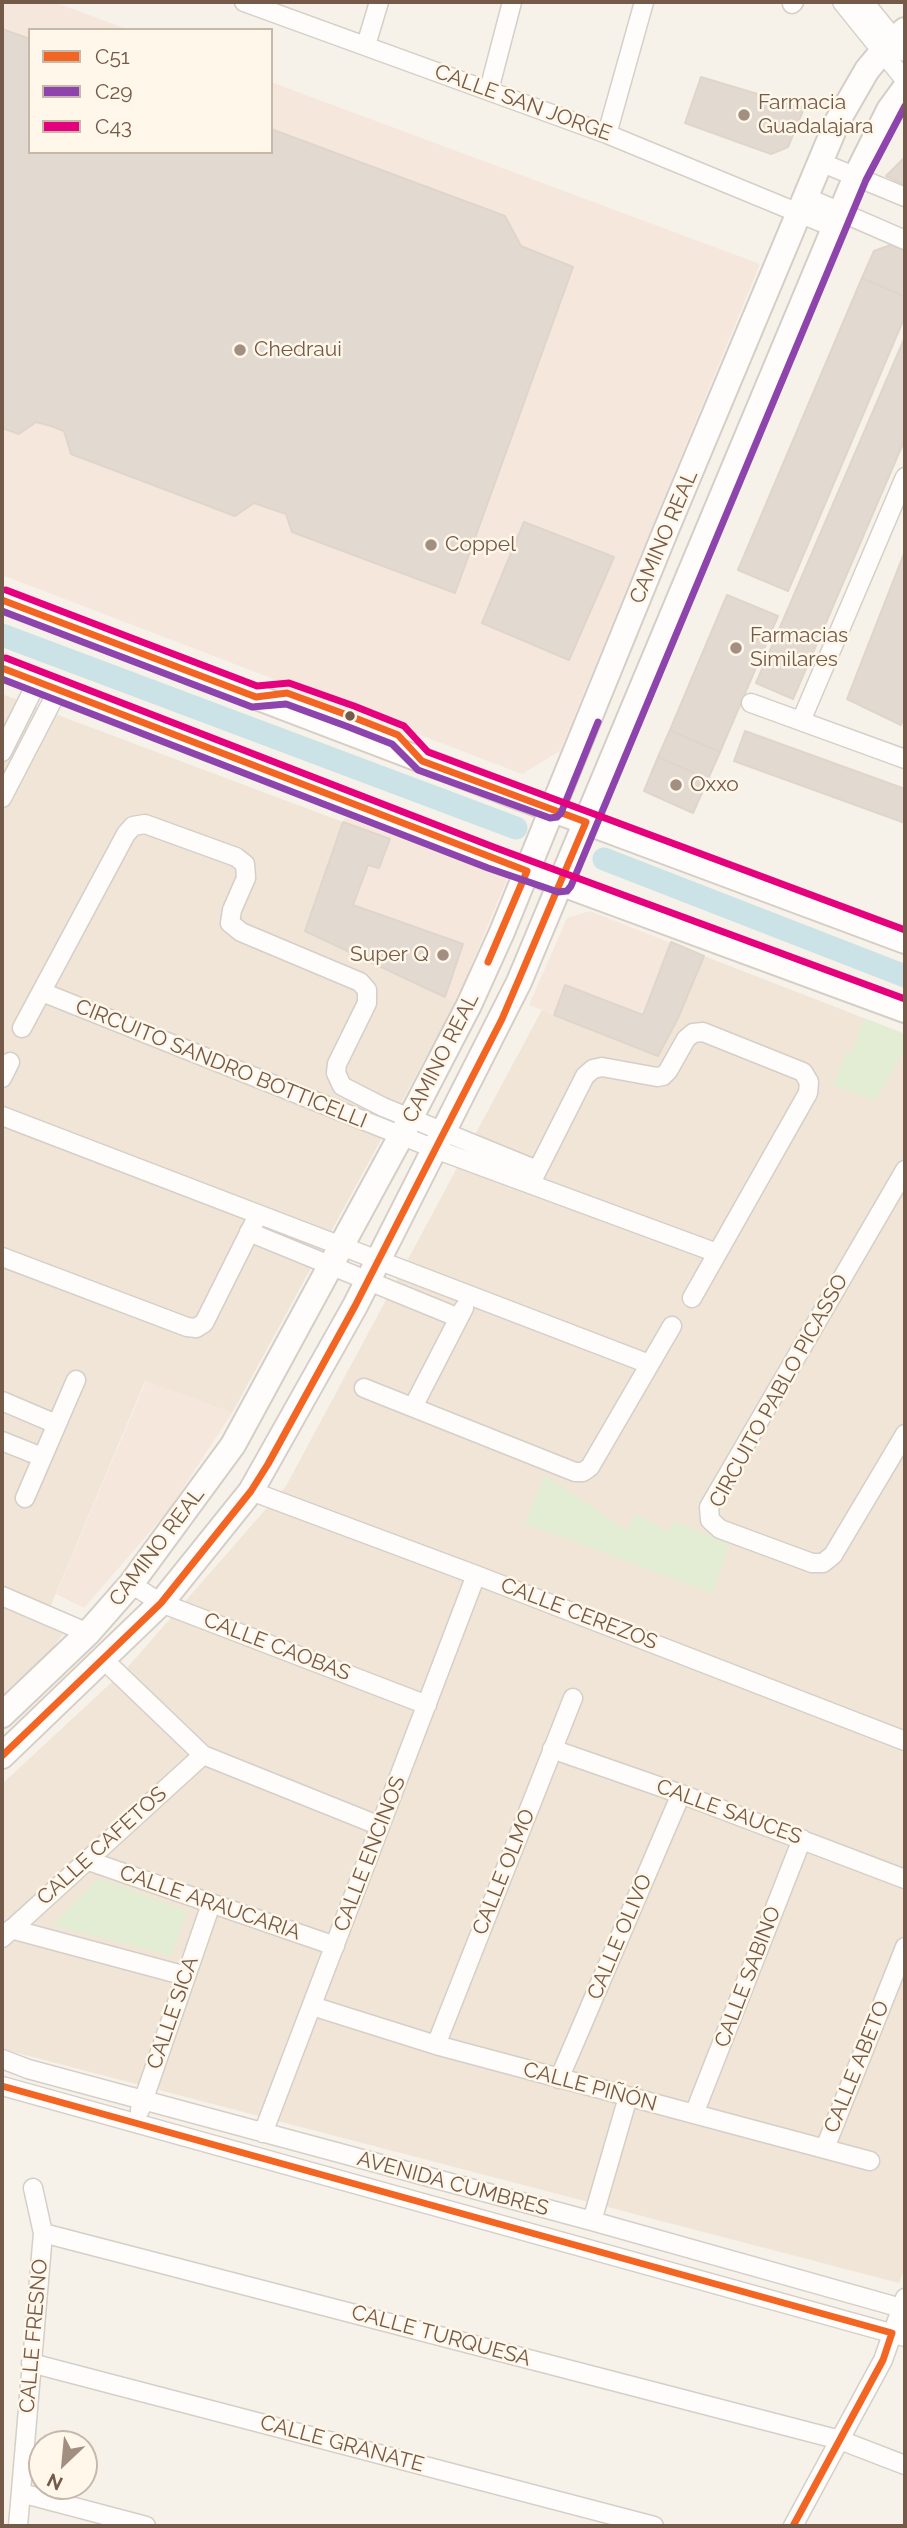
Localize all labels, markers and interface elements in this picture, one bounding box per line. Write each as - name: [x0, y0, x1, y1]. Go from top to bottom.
- legend: [28, 28, 273, 154]
- text: C51: [95, 44, 130, 69]
- street label: CALLE SAN JORGE: [431, 59, 615, 147]
- text: C29: [95, 79, 133, 104]
- place label: Farmacia Guadalajara: [758, 90, 874, 140]
- marker: Farmacia Guadalajara: [736, 107, 752, 123]
- text: C43: [95, 114, 132, 139]
- place label: Chedraui: [254, 337, 342, 363]
- marker: Chedraui: [232, 342, 248, 358]
- street label: CAMINO REAL: [625, 467, 703, 607]
- place label: Coppel: [445, 532, 516, 558]
- marker: Coppel: [423, 537, 439, 553]
- place label: Farmacias Similares: [750, 623, 848, 673]
- marker: Farmacias Similares: [728, 640, 744, 656]
- unlabelled marker: [343, 709, 357, 723]
- place label: Oxxo: [690, 772, 739, 798]
- marker: Oxxo: [668, 777, 684, 793]
- place label: Super Q: [350, 942, 429, 968]
- marker: Super Q: [435, 947, 451, 963]
- street label: CAMINO REAL: [397, 989, 485, 1127]
- street label: CIRCUITO SANDRO BOTTICELLI: [72, 994, 370, 1134]
- street label: CIRCUITO PABLO PICASSO: [704, 1270, 854, 1512]
- street label: CAMINO REAL: [104, 1483, 210, 1611]
- street label: CALLE CEREZOS: [497, 1572, 661, 1656]
- street label: CALLE CAOBAS: [200, 1607, 354, 1687]
- street label: CALLE ENCINOS: [329, 1773, 411, 1935]
- street label: CALLE SAUCES: [653, 1774, 805, 1850]
- street label: CALLE CAFETOS: [32, 1781, 172, 1911]
- street label: CALLE OLMO: [467, 1806, 541, 1938]
- street label: CALLE ARAUCARIA: [116, 1860, 304, 1946]
- street label: CALLE OLIVO: [582, 1871, 658, 2003]
- street label: CALLE SABINO: [710, 1903, 786, 2051]
- street label: CALLE SICA: [142, 1953, 204, 2073]
- street label: CALLE ABETO: [819, 1997, 895, 2137]
- street label: CALLE PIÑÓN: [520, 2057, 660, 2117]
- street label: AVENIDA CUMBRES: [354, 2146, 552, 2222]
- street label: CALLE FRESNO: [15, 2258, 53, 2414]
- street label: CALLE TURQUESA: [349, 2300, 533, 2372]
- street label: CALLE GRANATE: [257, 2410, 427, 2478]
- north arrow: [28, 2430, 98, 2500]
- text: N: [43, 2469, 66, 2495]

